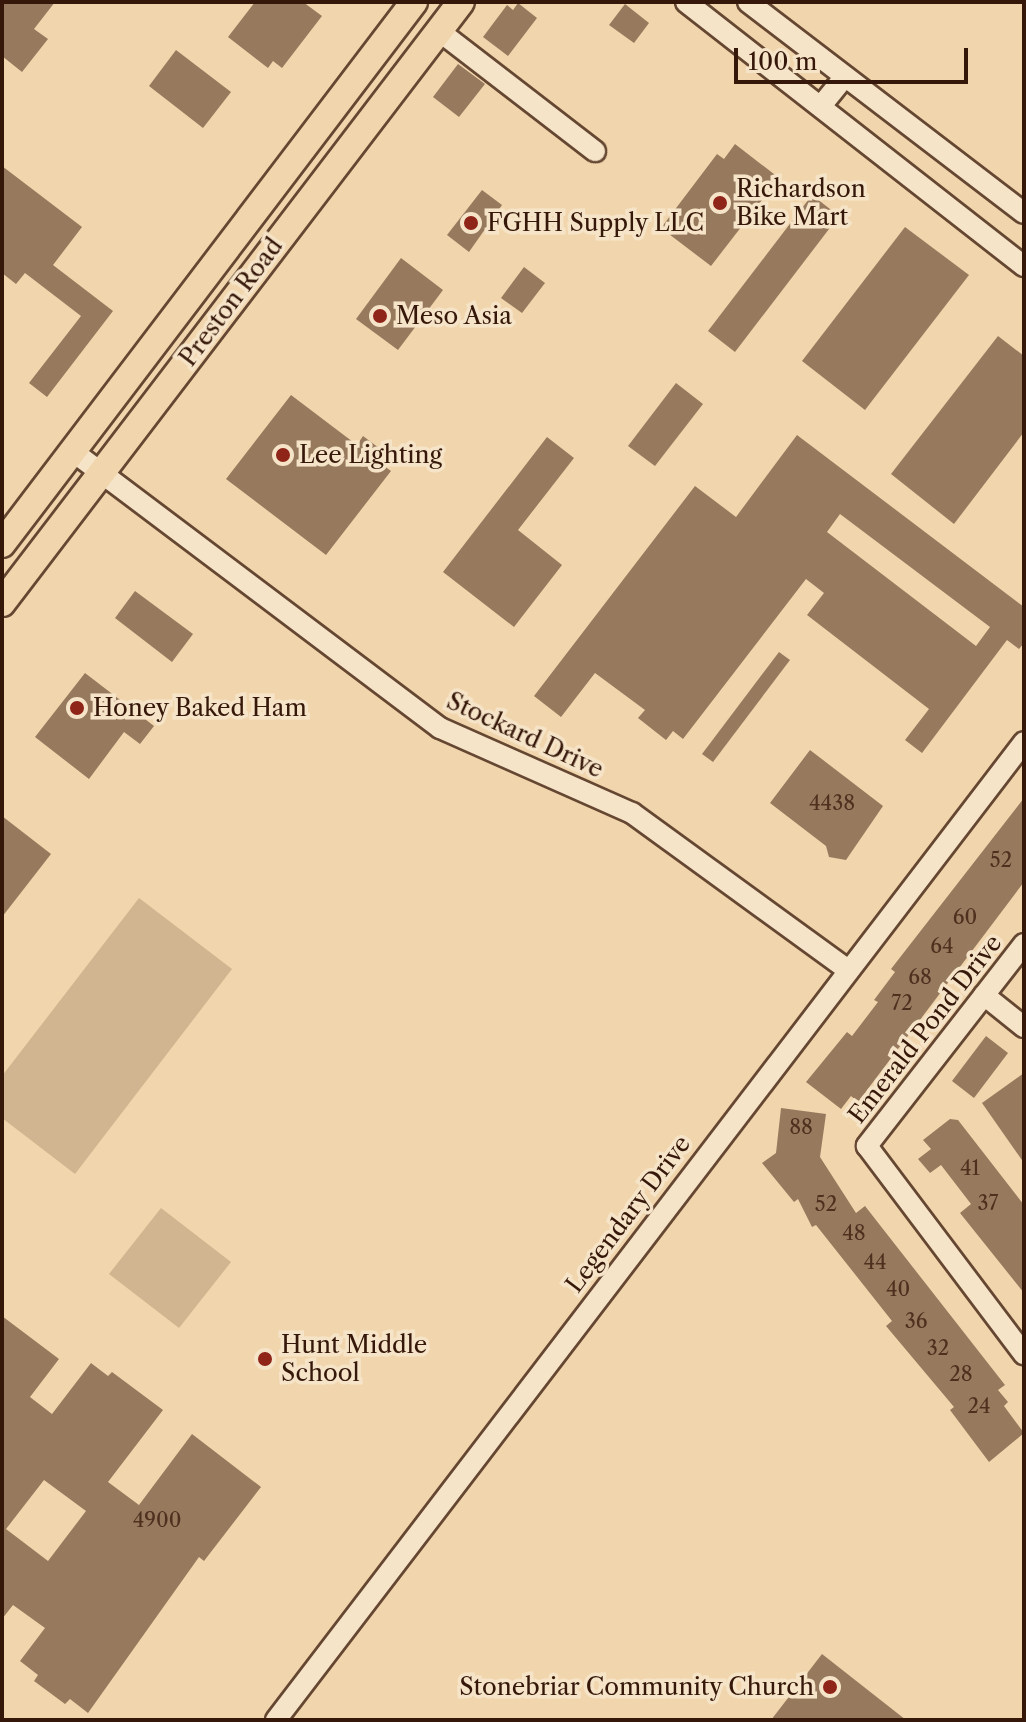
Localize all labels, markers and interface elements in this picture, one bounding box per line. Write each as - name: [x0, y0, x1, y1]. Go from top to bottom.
- scale bar: [738, 32, 972, 82]
- text: 100 m: [748, 47, 817, 76]
- place label: Richardson Bike Mart: [736, 175, 866, 231]
- marker: Richardson Bike Mart: [711, 194, 729, 212]
- place label: FGHH Supply LLC: [487, 209, 705, 237]
- marker: FGHH Supply LLC: [462, 214, 480, 232]
- street label: Preston Road: [173, 232, 289, 372]
- place label: Meso Asia: [396, 302, 513, 330]
- marker: Meso Asia: [371, 307, 389, 325]
- place label: Lee Lighting: [299, 441, 442, 469]
- marker: Lee Lighting: [274, 446, 292, 464]
- street label: Stockard Drive: [442, 686, 608, 784]
- place label: Honey Baked Ham: [93, 694, 308, 722]
- marker: Honey Baked Ham: [68, 699, 86, 717]
- house number: 4438: [809, 791, 855, 815]
- house number: 52: [990, 848, 1012, 872]
- house number: 60: [953, 905, 977, 929]
- street label: Emerald Pond Drive: [842, 929, 1008, 1129]
- house number: 64: [930, 934, 954, 958]
- house number: 68: [908, 965, 932, 989]
- house number: 72: [891, 991, 913, 1015]
- house number: 88: [789, 1115, 813, 1139]
- street label: Legendary Drive: [559, 1130, 697, 1298]
- house number: 41: [960, 1156, 980, 1180]
- house number: 37: [978, 1191, 998, 1215]
- house number: 52: [815, 1192, 837, 1216]
- house number: 48: [842, 1221, 866, 1245]
- house number: 44: [863, 1250, 887, 1274]
- house number: 40: [886, 1277, 910, 1301]
- house number: 36: [905, 1309, 927, 1333]
- place label: Hunt Middle School: [281, 1331, 427, 1387]
- house number: 32: [927, 1336, 949, 1360]
- marker: Hunt Middle School: [256, 1350, 274, 1368]
- house number: 28: [949, 1362, 973, 1386]
- house number: 24: [967, 1394, 991, 1418]
- house number: 4900: [133, 1508, 181, 1532]
- place label: Stonebriar Community Church: [458, 1673, 814, 1701]
- marker: Stonebriar Community Church: [821, 1678, 839, 1696]

